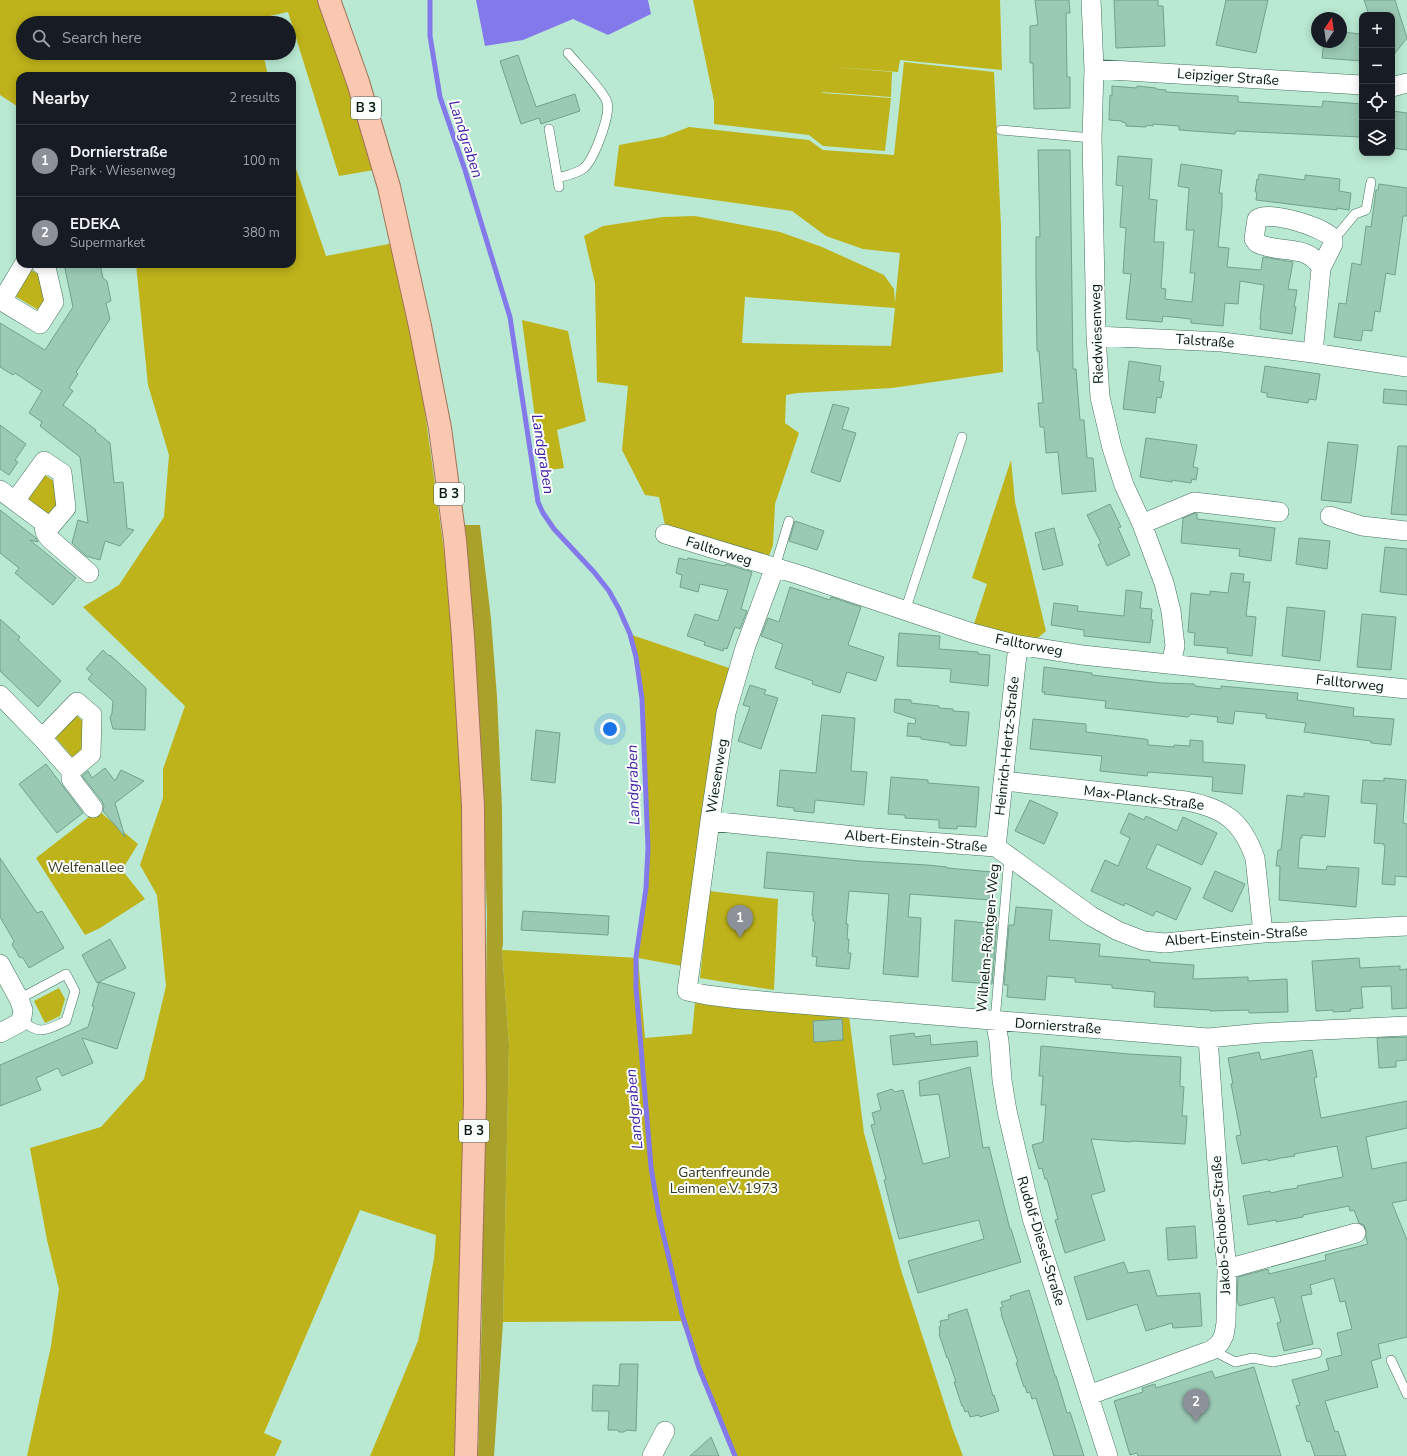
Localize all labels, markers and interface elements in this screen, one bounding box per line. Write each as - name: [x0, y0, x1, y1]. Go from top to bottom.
- north arrow: [1311, 12, 1347, 48]
- map controls: [1359, 12, 1395, 156]
- button: +: [1359, 12, 1395, 48]
- search box: [16, 16, 296, 60]
- icon: search: [30, 27, 52, 49]
- text: Search here: [62, 28, 142, 48]
- button: −: [1359, 48, 1395, 84]
- street label: Leipziger Straße: [1176, 64, 1280, 90]
- button: locate: [1359, 84, 1395, 120]
- text: Nearby: [32, 87, 89, 110]
- text: 2 results: [229, 89, 280, 107]
- road number: B 3: [351, 97, 381, 119]
- water label: Landgraben: [444, 98, 488, 180]
- button: layers: [1359, 120, 1395, 156]
- text: Dornierstraße: [70, 142, 167, 162]
- text: 1: [41, 152, 49, 170]
- text: 100 m: [242, 152, 280, 170]
- text: Park · Wiesenweg: [70, 162, 176, 180]
- text: EDEKA: [70, 214, 120, 234]
- text: 2: [41, 224, 49, 242]
- text: 380 m: [242, 224, 280, 242]
- text: Supermarket: [70, 234, 145, 252]
- street label: Riedwiesenweg: [1086, 284, 1108, 384]
- street label: Talstraße: [1175, 329, 1235, 353]
- water label: Landgraben: [527, 413, 559, 495]
- road number: B 3: [434, 483, 464, 505]
- street label: Falltorweg: [684, 532, 754, 570]
- street label: Falltorweg: [994, 629, 1064, 661]
- street label: Falltorweg: [1315, 670, 1385, 696]
- street label: Heinrich-Hertz-Straße: [990, 675, 1024, 817]
- your location: [600, 719, 620, 739]
- street label: Wiesenweg: [702, 737, 732, 815]
- water label: Landgraben: [622, 744, 644, 826]
- street label: Max-Planck-Straße: [1083, 781, 1205, 815]
- street label: Albert-Einstein-Straße: [844, 825, 988, 857]
- park label: Welfenallee: [48, 858, 124, 877]
- street label: Wilhelm-Röntgen-Weg: [972, 863, 1004, 1013]
- pin: 1: [727, 905, 753, 938]
- street label: Albert-Einstein-Straße: [1164, 922, 1308, 950]
- street label: Dornierstraße: [1014, 1013, 1102, 1039]
- water label: Landgraben: [621, 1068, 647, 1150]
- road number: B 3: [459, 1120, 489, 1142]
- street label: Jakob-Schober-Straße: [1207, 1155, 1235, 1296]
- park label: Gartenfreunde Leimen e.V. 1973: [670, 1163, 778, 1198]
- street label: Rudolf-Diesel-Straße: [1012, 1174, 1070, 1308]
- pin: 2: [1183, 1389, 1209, 1422]

